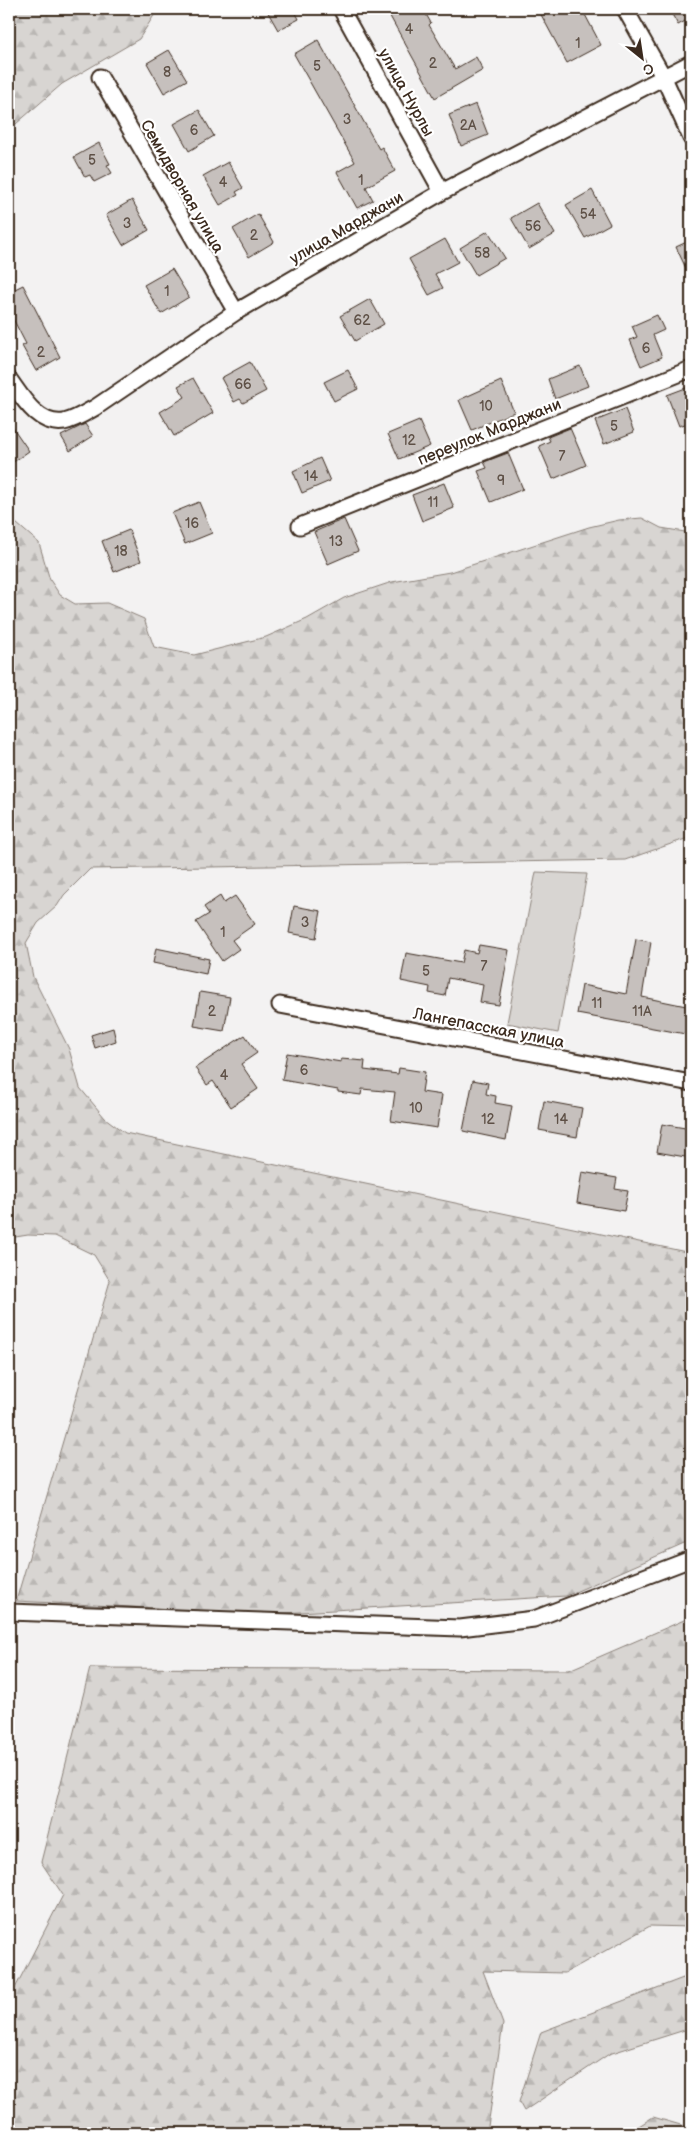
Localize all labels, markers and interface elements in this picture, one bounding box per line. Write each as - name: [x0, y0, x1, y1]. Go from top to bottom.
- house number: 4: [405, 21, 414, 38]
- north arrow: [618, 32, 668, 82]
- house number: 1: [575, 35, 581, 52]
- street label: улица Нурлы: [374, 46, 438, 140]
- house number: 2: [429, 55, 438, 72]
- house number: 5: [313, 58, 321, 75]
- text: С: [640, 59, 657, 79]
- house number: 8: [163, 64, 171, 81]
- house number: 3: [343, 111, 351, 128]
- street label: Семидворная улица: [136, 117, 228, 257]
- house number: 2А: [460, 117, 477, 134]
- house number: 6: [190, 122, 199, 139]
- house number: 5: [88, 152, 96, 169]
- house number: 1: [358, 172, 364, 189]
- house number: 4: [219, 174, 228, 191]
- street label: улица Марджани: [287, 188, 407, 269]
- house number: 54: [580, 206, 597, 223]
- house number: 3: [123, 215, 131, 232]
- house number: 56: [525, 218, 542, 235]
- house number: 2: [250, 227, 259, 244]
- house number: 58: [474, 245, 490, 262]
- house number: 1: [164, 283, 170, 300]
- house number: 62: [354, 312, 371, 329]
- house number: 6: [642, 340, 651, 357]
- house number: 2: [37, 344, 46, 361]
- house number: 66: [234, 376, 252, 393]
- street label: переулок Марджани: [415, 395, 564, 470]
- house number: 10: [479, 398, 493, 415]
- house number: 5: [610, 418, 618, 435]
- house number: 12: [402, 432, 417, 449]
- house number: 7: [559, 448, 566, 465]
- house number: 14: [304, 468, 318, 485]
- house number: 9: [497, 472, 505, 489]
- house number: 11: [428, 494, 438, 511]
- house number: 16: [185, 515, 199, 532]
- house number: 13: [329, 533, 343, 550]
- house number: 18: [114, 543, 128, 560]
- house number: 3: [301, 914, 309, 931]
- house number: 1: [220, 924, 226, 941]
- house number: 7: [481, 958, 488, 975]
- house number: 5: [422, 963, 430, 980]
- house number: 11: [592, 995, 602, 1012]
- house number: 2: [208, 1003, 217, 1020]
- house number: 11А: [632, 1003, 652, 1020]
- street label: Лангепасская улица: [411, 1004, 566, 1053]
- house number: 6: [300, 1062, 309, 1079]
- house number: 4: [220, 1067, 229, 1084]
- house number: 10: [409, 1100, 423, 1117]
- house number: 12: [481, 1111, 496, 1128]
- house number: 14: [554, 1111, 568, 1128]

